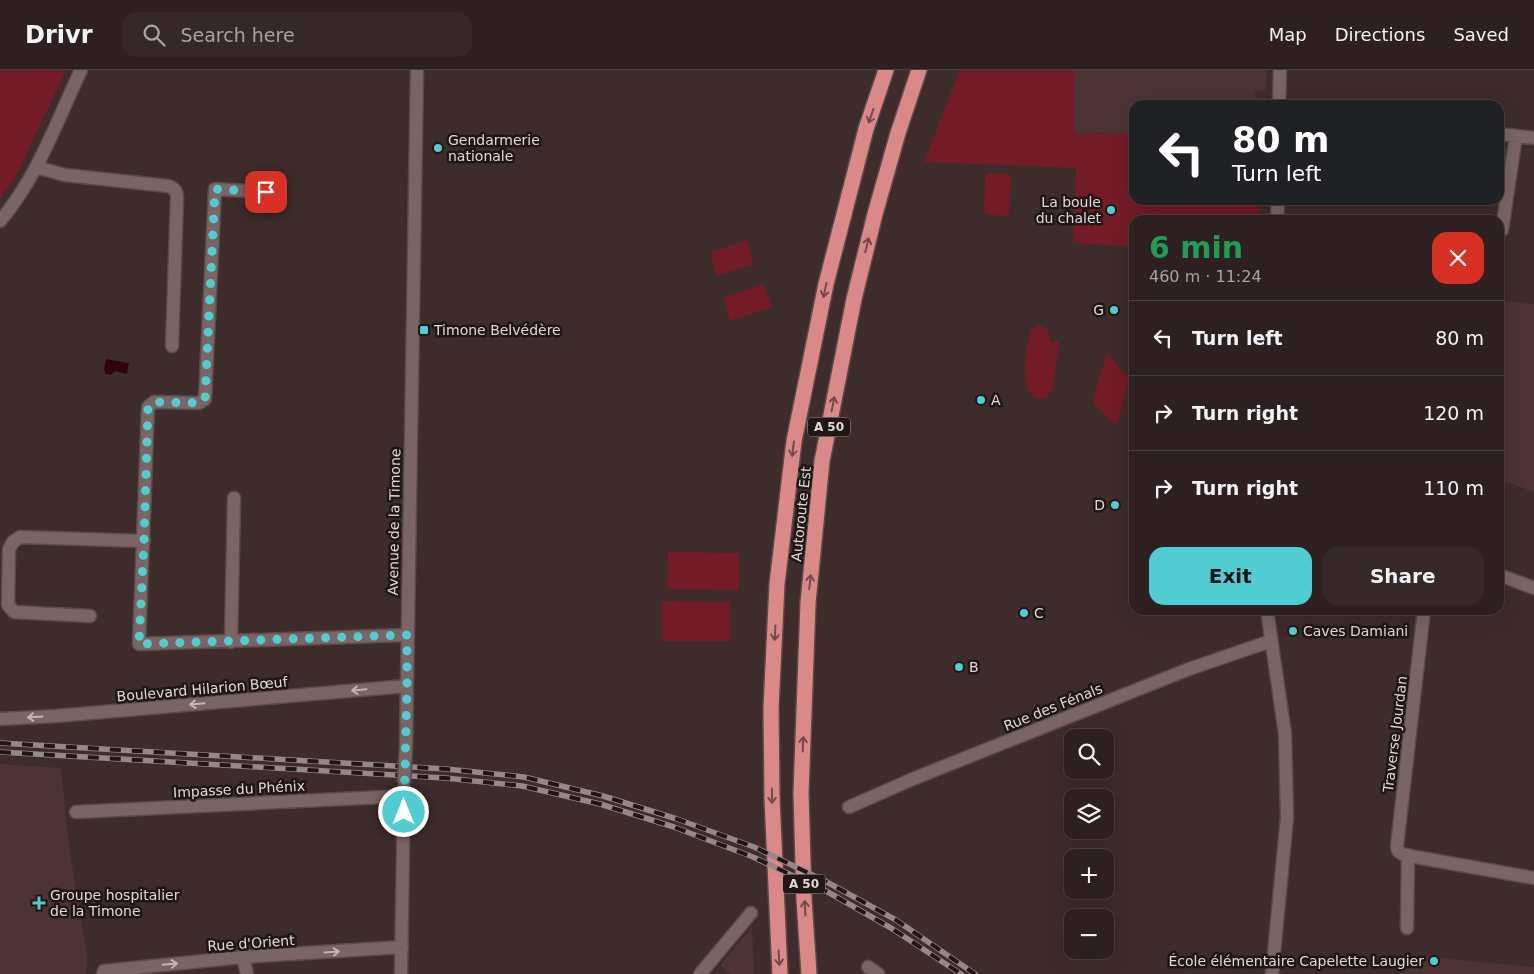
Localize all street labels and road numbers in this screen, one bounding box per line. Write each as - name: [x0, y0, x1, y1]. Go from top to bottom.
- road number: A 50: [808, 418, 850, 437]
- street label: Avenue de la Timone: [385, 448, 403, 596]
- street label: Autoroute Est: [788, 465, 814, 562]
- street label: Boulevard Hilarion Bœuf: [116, 673, 289, 704]
- street label: Traverse Jourdan: [1380, 675, 1410, 794]
- street label: Rue des Fénals: [1001, 680, 1105, 734]
- street label: Impasse du Phénix: [173, 778, 305, 800]
- road number: A 50: [783, 874, 825, 894]
- street label: Rue d'Orient: [207, 932, 296, 954]

